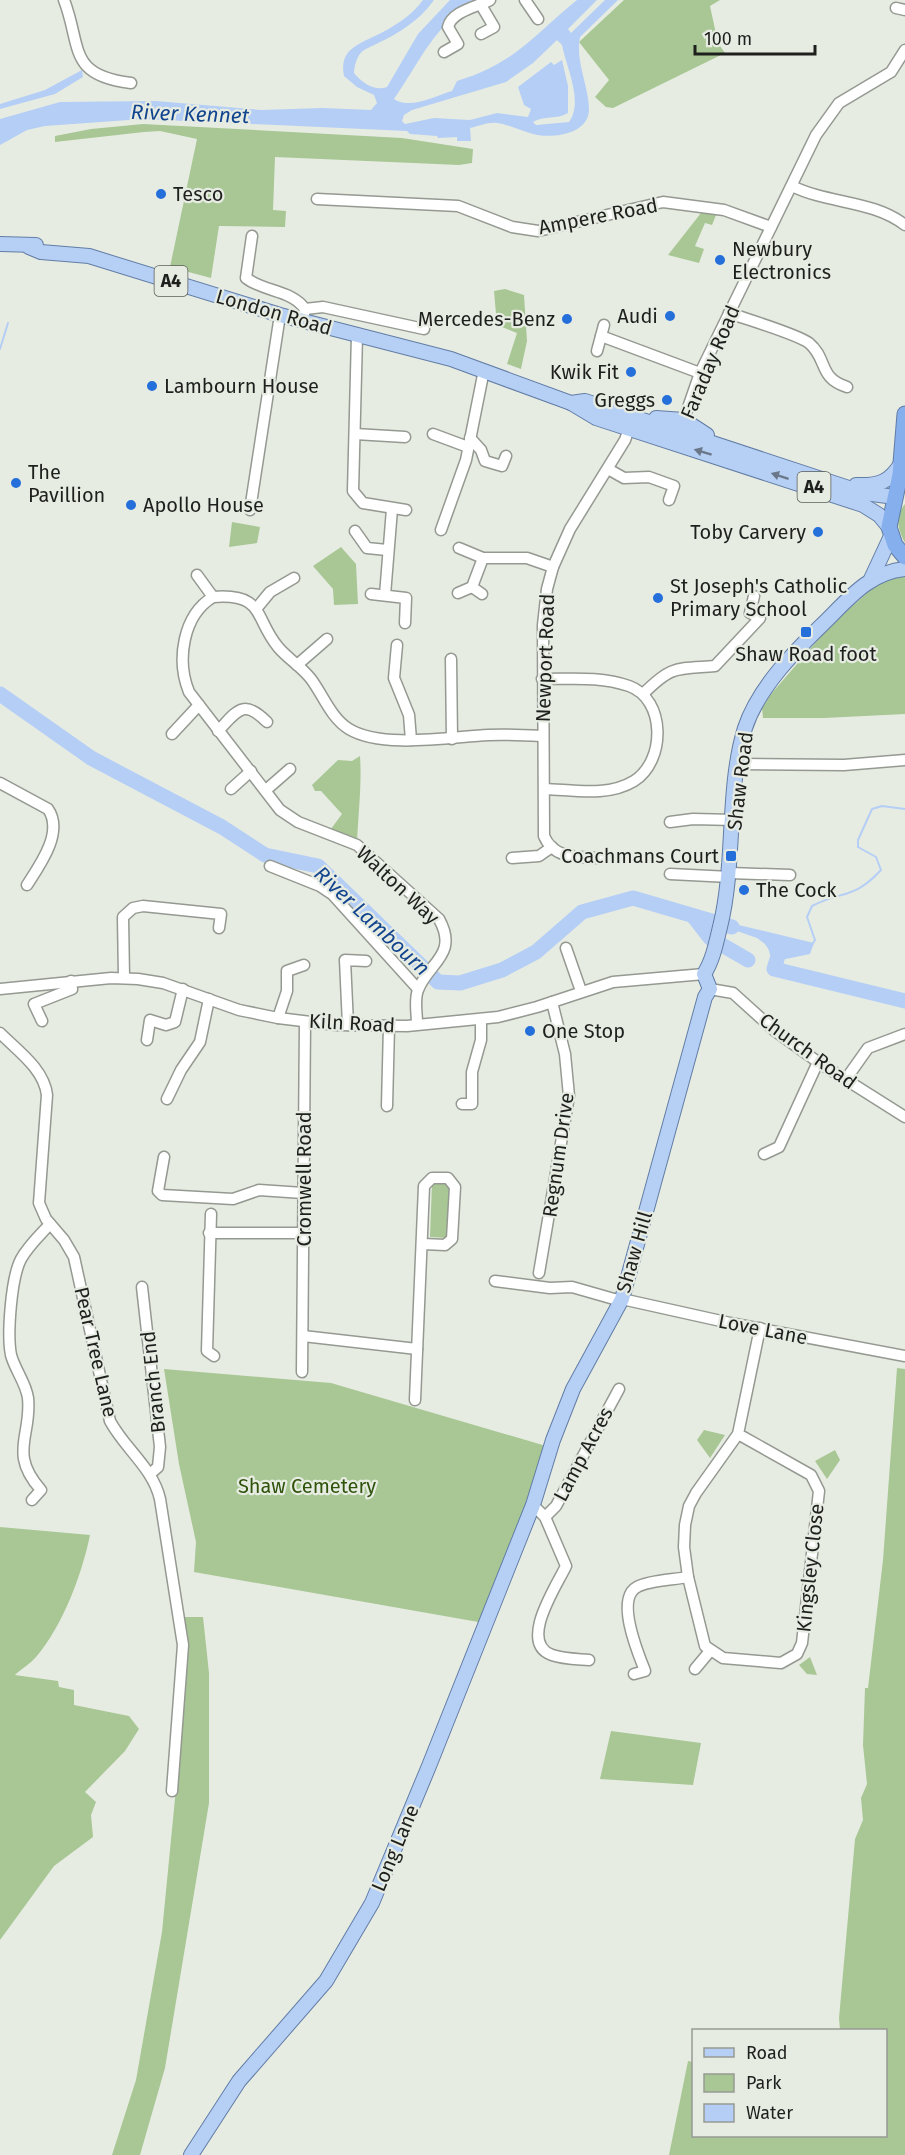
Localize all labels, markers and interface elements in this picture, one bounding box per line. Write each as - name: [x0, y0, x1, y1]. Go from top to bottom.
- scale bar: [695, 18, 815, 56]
- text: 100 m: [704, 28, 752, 50]
- water label: River Kennet: [130, 99, 250, 129]
- place label: Tesco: [173, 182, 223, 206]
- marker: Tesco: [154, 187, 168, 201]
- street label: Ampere Road: [536, 193, 660, 239]
- place label: Newbury Electronics: [732, 237, 831, 284]
- marker: Newbury Electronics: [713, 253, 727, 267]
- road number: A4: [154, 266, 188, 296]
- street label: London Road: [213, 284, 335, 340]
- street label: Faraday Road: [675, 302, 745, 422]
- place label: Audi: [617, 304, 658, 328]
- place label: Mercedes-Benz: [418, 307, 555, 331]
- marker: Audi: [663, 309, 677, 323]
- marker: Mercedes-Benz: [560, 312, 574, 326]
- place label: Kwik Fit: [550, 360, 620, 384]
- marker: Kwik Fit: [624, 365, 638, 379]
- place label: Lambourn House: [164, 374, 319, 398]
- marker: Lambourn House: [145, 379, 159, 393]
- place label: Greggs: [594, 388, 655, 412]
- marker: Greggs: [660, 393, 674, 407]
- one-way arrow: [694, 447, 712, 456]
- place label: The Pavillion: [28, 460, 105, 507]
- one-way arrow: [771, 471, 789, 480]
- road number: A4: [798, 472, 830, 502]
- marker: The Pavillion: [9, 476, 23, 490]
- place label: Apollo House: [143, 493, 264, 517]
- marker: Apollo House: [124, 498, 138, 512]
- place label: Toby Carvery: [690, 520, 806, 544]
- marker: Toby Carvery: [811, 525, 825, 539]
- place label: St Joseph's Catholic Primary School: [670, 574, 847, 621]
- marker: St Joseph's Catholic Primary School: [651, 591, 665, 605]
- street label: Newport Road: [531, 593, 559, 723]
- marker: Shaw Road foot: [799, 625, 813, 639]
- place label: Shaw Road foot: [735, 642, 878, 666]
- street label: Shaw Road: [722, 730, 758, 832]
- street label: Walton Way: [352, 841, 444, 929]
- place label: Coachmans Court: [561, 844, 720, 868]
- marker: Coachmans Court: [724, 849, 738, 863]
- water label: River Lambourn: [309, 861, 435, 981]
- place label: The Cock: [756, 878, 837, 902]
- marker: The Cock: [737, 883, 751, 897]
- street label: Church Road: [755, 1008, 861, 1094]
- street label: Kiln Road: [308, 1009, 396, 1037]
- place label: One Stop: [542, 1019, 625, 1043]
- marker: One Stop: [523, 1024, 537, 1038]
- street label: Regnum Drive: [537, 1091, 579, 1219]
- street label: Cromwell Road: [292, 1111, 316, 1247]
- street label: Shaw Hill: [611, 1208, 657, 1296]
- street label: Pear Tree Lane: [69, 1285, 123, 1419]
- street label: Love Lane: [716, 1309, 810, 1349]
- street label: Branch End: [136, 1330, 170, 1434]
- street label: Lamp Acres: [548, 1403, 618, 1505]
- park label: Shaw Cemetery: [238, 1474, 376, 1498]
- street label: Kingsley Close: [791, 1503, 829, 1633]
- street label: Long Lane: [366, 1801, 424, 1895]
- legend: [692, 2029, 887, 2137]
- text: Road: [746, 2042, 788, 2064]
- text: Park: [746, 2072, 782, 2094]
- text: Water: [746, 2102, 793, 2124]

